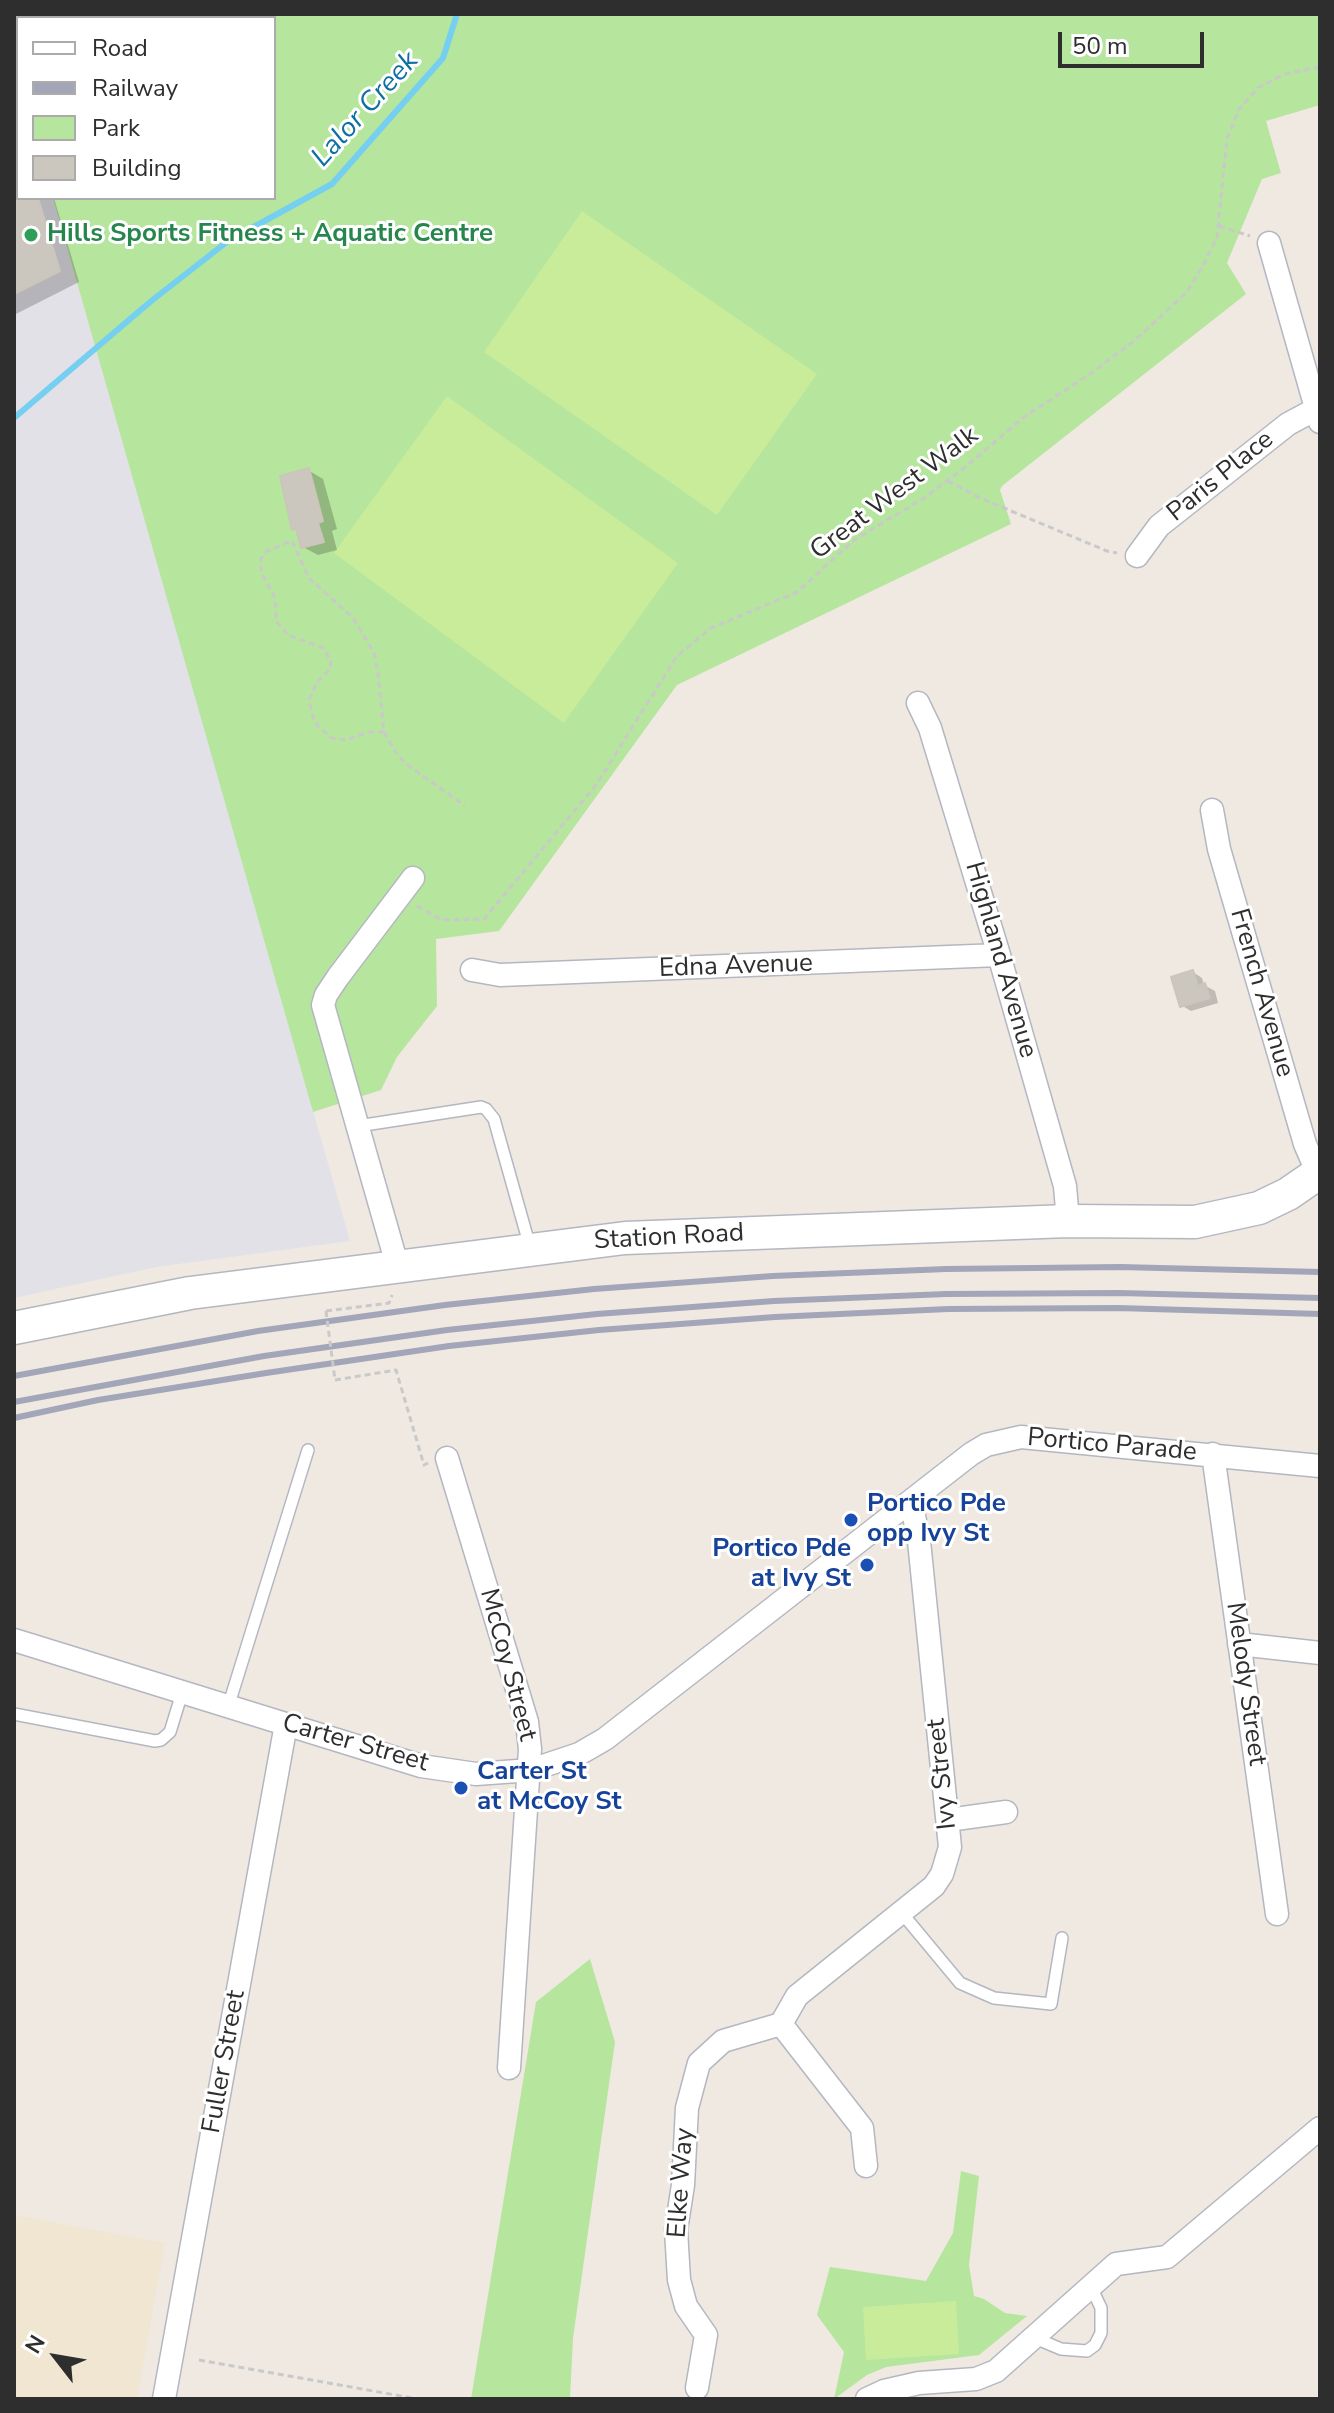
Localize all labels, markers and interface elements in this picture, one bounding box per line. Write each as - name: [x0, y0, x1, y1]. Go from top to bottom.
- legend: [16, 16, 276, 200]
- scale bar: [1062, 16, 1208, 66]
- text: 50 m: [1072, 30, 1128, 62]
- text: Road: [92, 32, 148, 64]
- water label: Lalor Creek: [306, 45, 426, 175]
- text: Railway: [92, 72, 178, 104]
- text: Park: [92, 112, 140, 144]
- text: Building: [92, 152, 182, 184]
- place label: Hills Sports Fitness + Aquatic Centre: [47, 219, 493, 251]
- marker: Hills Sports Fitness + Aquatic Centre: [22, 226, 40, 244]
- street label: Great West Walk: [805, 421, 985, 567]
- street label: Paris Place: [1162, 425, 1280, 529]
- street label: Highland Avenue: [957, 858, 1043, 1062]
- street label: French Avenue: [1222, 905, 1300, 1081]
- street label: Edna Avenue: [659, 949, 813, 985]
- street label: Station Road: [593, 1218, 745, 1258]
- street label: Portico Parade: [1026, 1423, 1198, 1469]
- place label: Portico Pde opp Ivy St: [867, 1489, 1006, 1550]
- marker: Portico Pde opp Ivy St: [842, 1511, 860, 1529]
- place label: Portico Pde at Ivy St: [712, 1534, 851, 1596]
- marker: Portico Pde at Ivy St: [858, 1556, 876, 1574]
- street label: McCoy Street: [472, 1586, 542, 1744]
- street label: Melody Street: [1218, 1601, 1272, 1767]
- street label: Carter Street: [278, 1708, 432, 1780]
- street label: Ivy Street: [922, 1717, 964, 1831]
- place label: Carter St at McCoy St: [477, 1757, 621, 1818]
- marker: Carter St at McCoy St: [452, 1779, 470, 1797]
- street label: Fuller Street: [197, 1988, 253, 2136]
- street label: Elke Way: [663, 2127, 701, 2239]
- north arrow: [16, 2317, 96, 2397]
- text: N: [18, 2330, 53, 2359]

